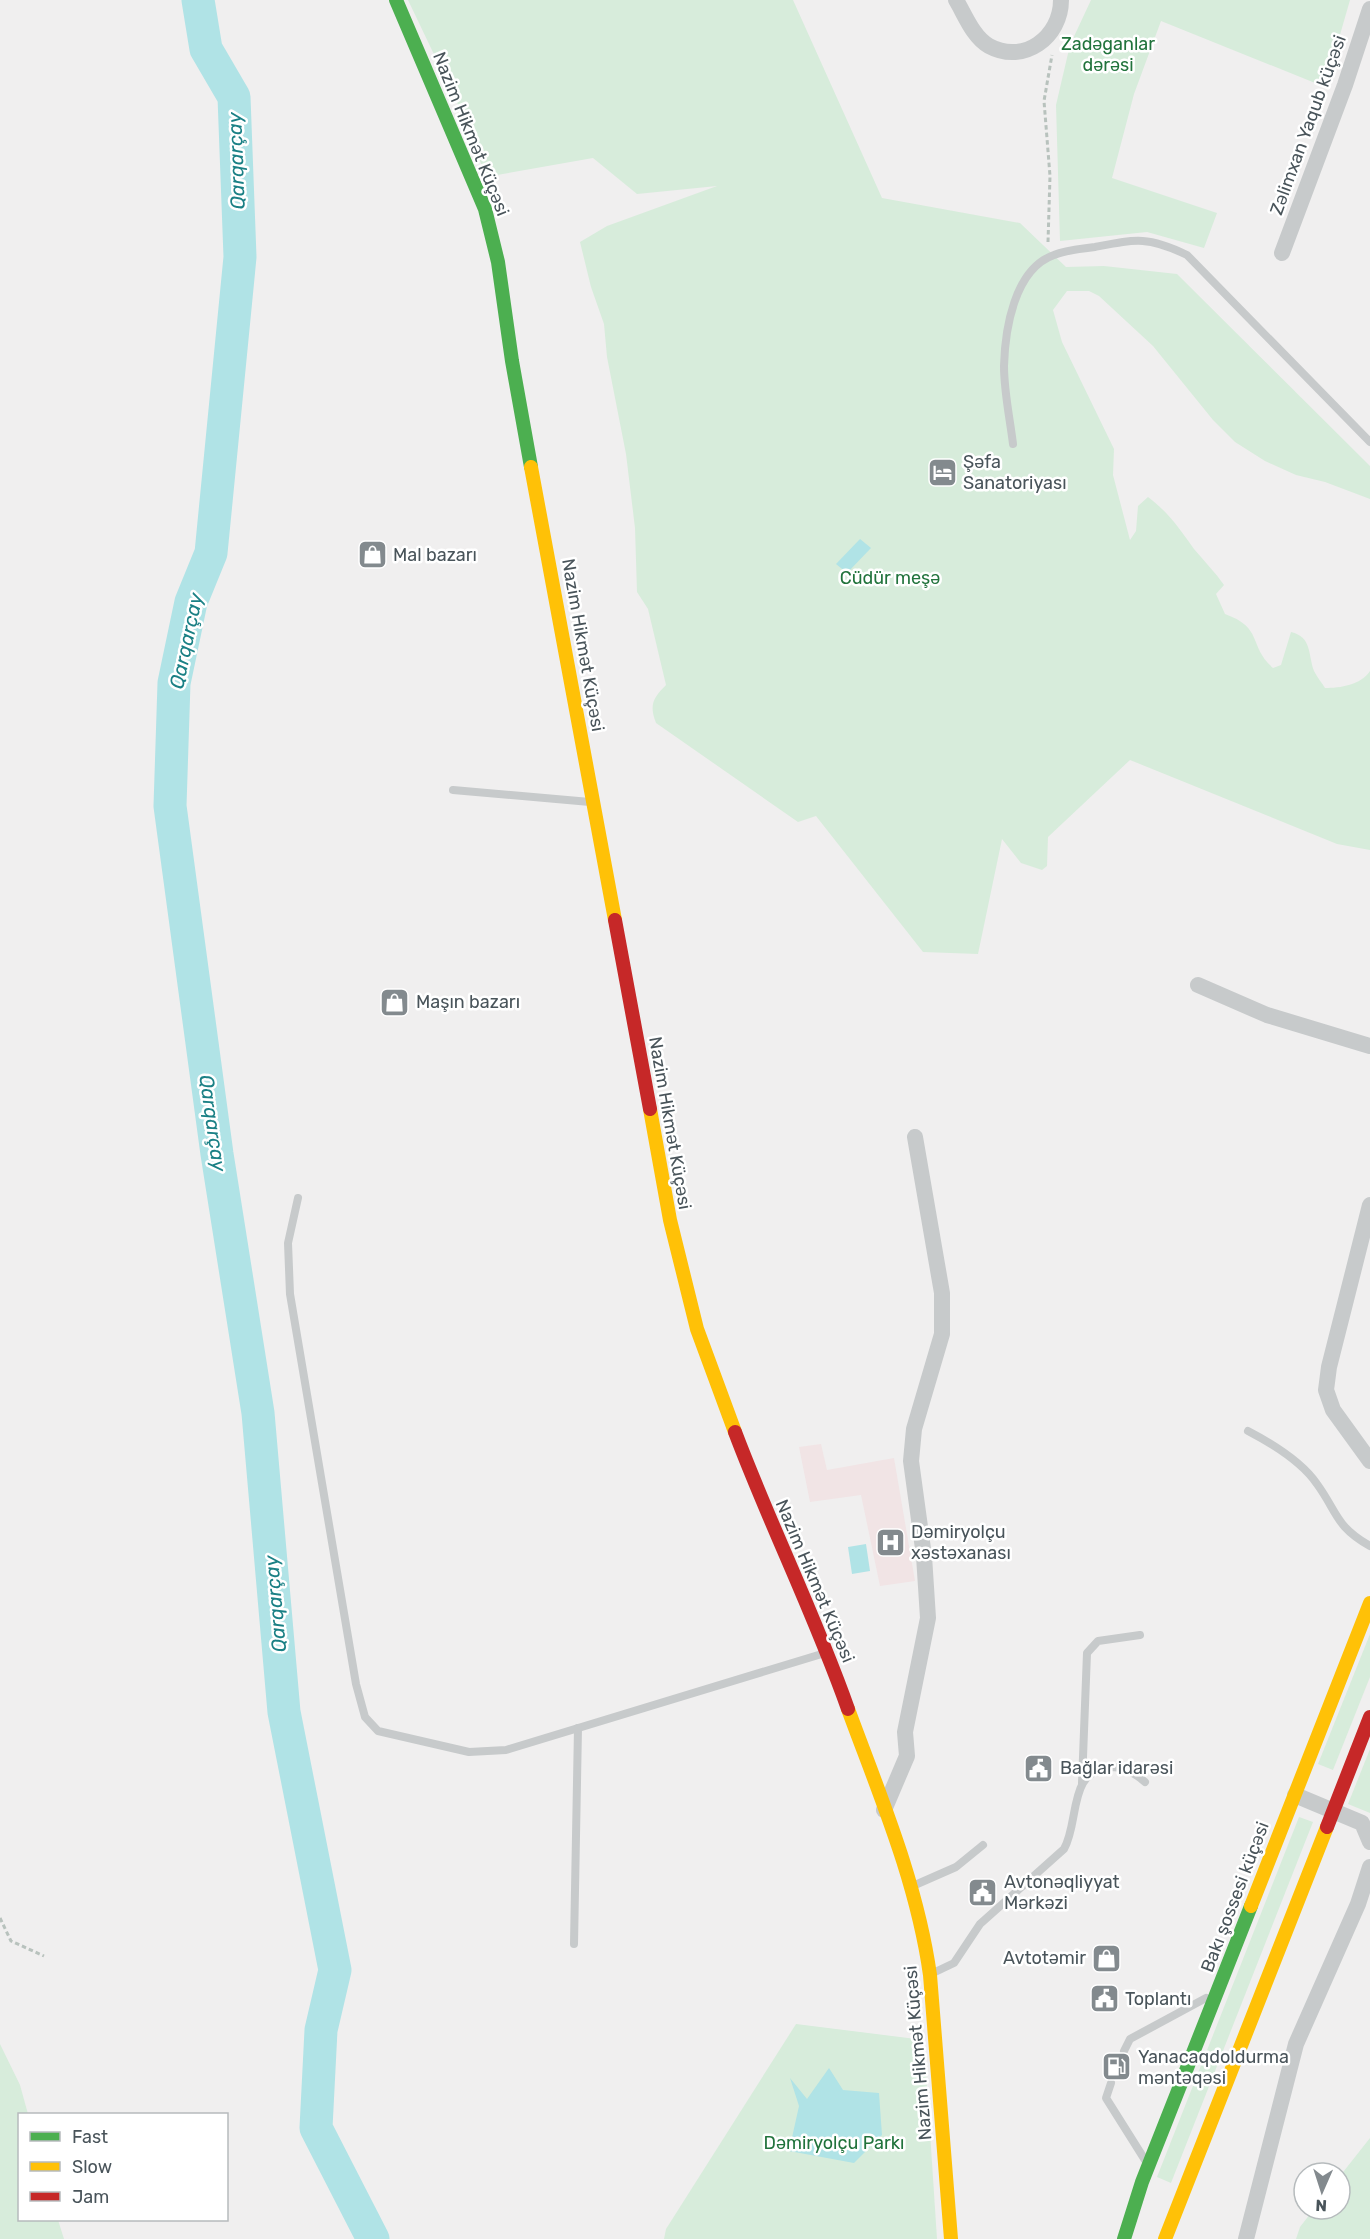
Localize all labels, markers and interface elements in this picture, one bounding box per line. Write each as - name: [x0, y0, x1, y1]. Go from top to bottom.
- street label: Zəlimxan Yaqub küçəsi: [1265, 32, 1351, 218]
- park label: Zadəganlar dərəsi: [1061, 33, 1155, 76]
- street label: Nazim Hikmət Küçəsi: [428, 49, 514, 219]
- water label: Qarqarçay: [222, 111, 250, 210]
- place label: Şəfa Sanatoriyası: [963, 451, 1067, 494]
- hotel icon: Şəfa Sanatoriyası: [926, 456, 958, 488]
- shop icon: Mal bazarı: [356, 539, 388, 571]
- place label: Mal bazarı: [393, 544, 477, 566]
- street label: Nazim Hikmət Küçəsi: [557, 557, 609, 733]
- park label: Cüdür meşə: [840, 567, 940, 589]
- water label: Qarqarçay: [164, 590, 208, 691]
- shop icon: Maşın bazarı: [379, 986, 411, 1018]
- place label: Maşın bazarı: [416, 991, 520, 1013]
- street label: Nazim Hikmət Küçəsi: [644, 1035, 696, 1211]
- water label: Qarqarçay: [194, 1073, 232, 1174]
- street label: Nazim Hikmət Küçəsi: [771, 1496, 859, 1666]
- place label: Dəmiryolçu xəstəxanası: [911, 1521, 1011, 1564]
- hospital icon: Dəmiryolçu xəstəxanası: [874, 1526, 906, 1558]
- water label: Qarqarçay: [259, 1553, 291, 1654]
- public building icon: Bağlar idarəsi: [1023, 1752, 1055, 1784]
- place label: Bağlar idarəsi: [1060, 1757, 1173, 1779]
- street label: Bakı şossesi küçəsi: [1196, 1819, 1274, 1975]
- place label: Avtonəqliyyat Mərkəzi: [1004, 1871, 1120, 1914]
- public building icon: Avtonəqliyyat Mərkəzi: [967, 1876, 999, 1908]
- shop icon: Avtotəmir: [1091, 1942, 1123, 1974]
- place label: Avtotəmir: [1003, 1947, 1086, 1969]
- street label: Nazim Hikmət Küçəsi: [899, 1965, 937, 2141]
- public building icon: Toplantı: [1088, 1983, 1120, 2015]
- place label: Toplantı: [1125, 1988, 1191, 2010]
- place label: Yanacaqdoldurma məntəqəsi: [1138, 2046, 1289, 2089]
- fuel station icon: Yanacaqdoldurma məntəqəsi: [1101, 2051, 1133, 2083]
- legend: [18, 2113, 228, 2221]
- text: Fast: [72, 2126, 108, 2148]
- park label: Dəmiryolçu Parkı: [764, 2132, 904, 2154]
- text: Slow: [72, 2156, 112, 2178]
- north arrow: [1292, 2161, 1352, 2221]
- text: Jam: [72, 2186, 109, 2208]
- text: N: [1315, 2196, 1327, 2215]

